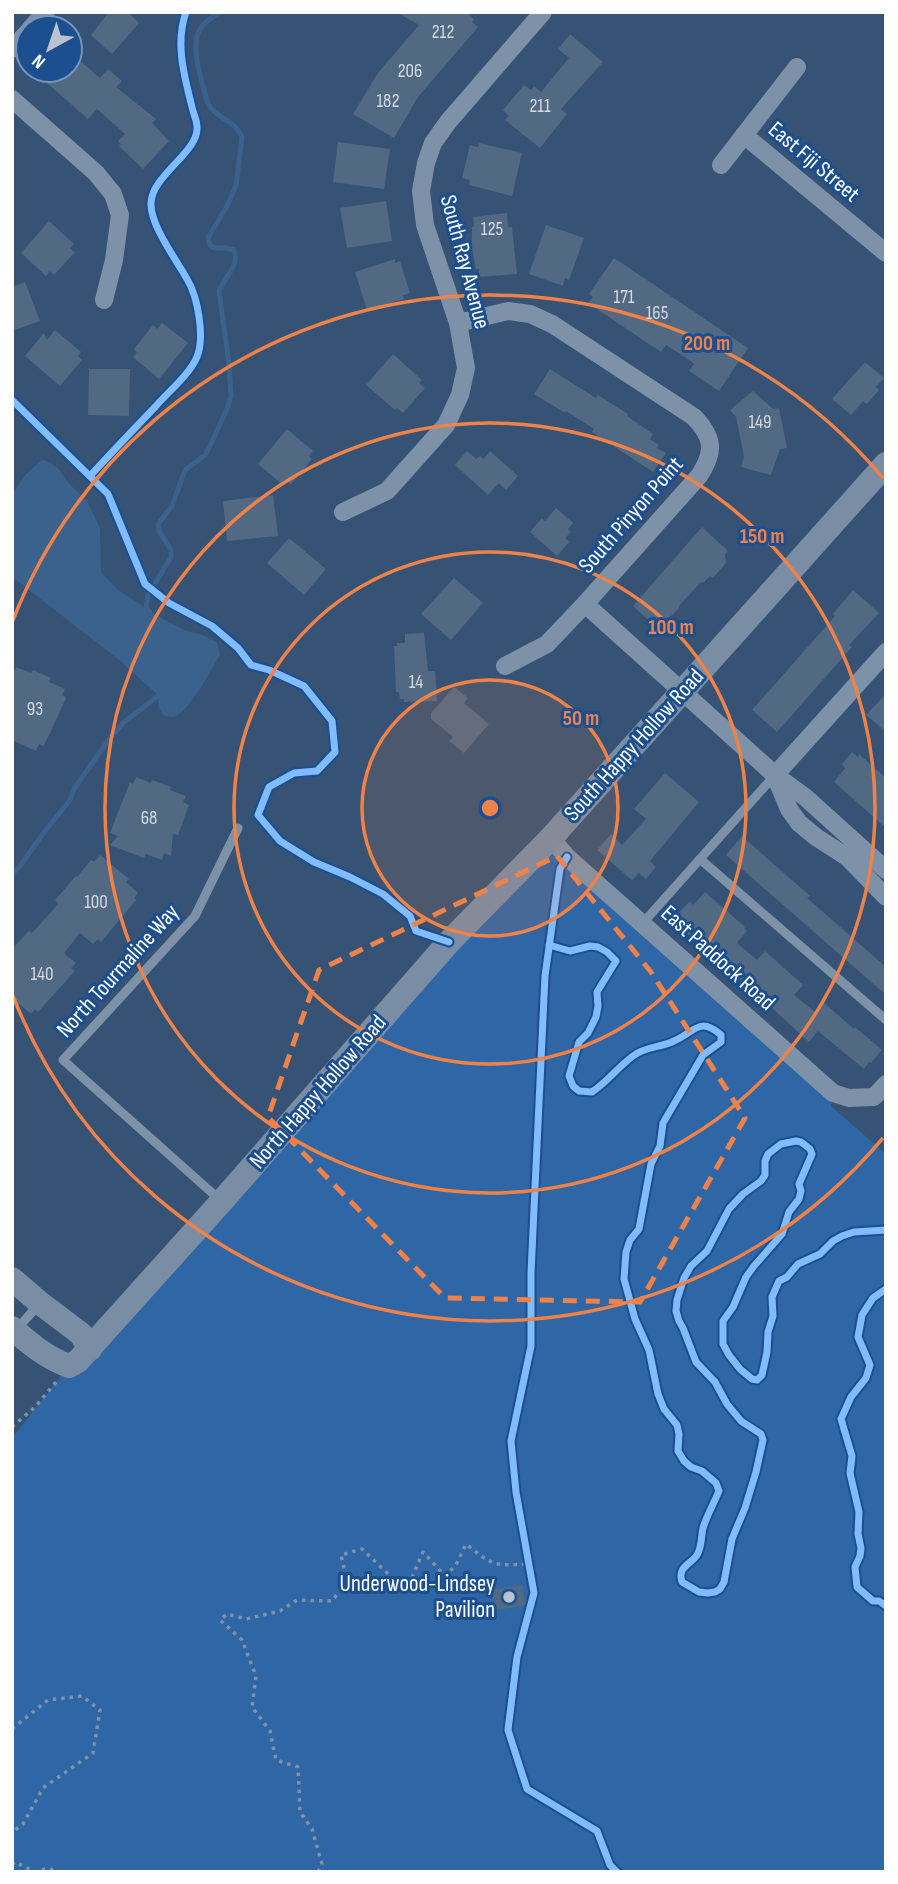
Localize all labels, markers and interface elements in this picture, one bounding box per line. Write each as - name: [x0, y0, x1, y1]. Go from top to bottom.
- north arrow: [14, 14, 84, 84]
- house number: 212: [432, 21, 454, 44]
- text: N: [28, 49, 50, 73]
- house number: 206: [398, 60, 422, 83]
- house number: 182: [376, 90, 400, 113]
- house number: 211: [529, 95, 551, 118]
- street label: East Fiji Street: [763, 116, 865, 208]
- street label: South Ray Avenue: [434, 192, 496, 332]
- house number: 125: [481, 218, 503, 241]
- house number: 171: [614, 286, 635, 309]
- house number: 165: [646, 302, 668, 325]
- text: 200 m: [684, 331, 730, 356]
- house number: 149: [748, 411, 772, 434]
- street label: South Pinyon Point: [573, 451, 689, 579]
- text: 150 m: [740, 524, 784, 549]
- text: 100 m: [648, 615, 694, 640]
- street label: South Happy Hollow Road: [558, 663, 710, 827]
- house number: 14: [409, 671, 423, 694]
- house number: 93: [27, 698, 43, 721]
- text: 50 m: [563, 706, 599, 731]
- centre of rings: [478, 796, 502, 820]
- house number: 68: [141, 807, 157, 830]
- house number: 100: [84, 891, 108, 914]
- street label: North Tourmaline Way: [51, 899, 185, 1043]
- street label: East Paddock Road: [655, 899, 781, 1017]
- house number: 140: [30, 963, 54, 986]
- street label: North Happy Hollow Road: [244, 1009, 392, 1175]
- place label: Underwood-Lindsey Pavilion: [340, 1570, 495, 1624]
- marker: Underwood-Lindsey Pavilion: [501, 1589, 517, 1605]

